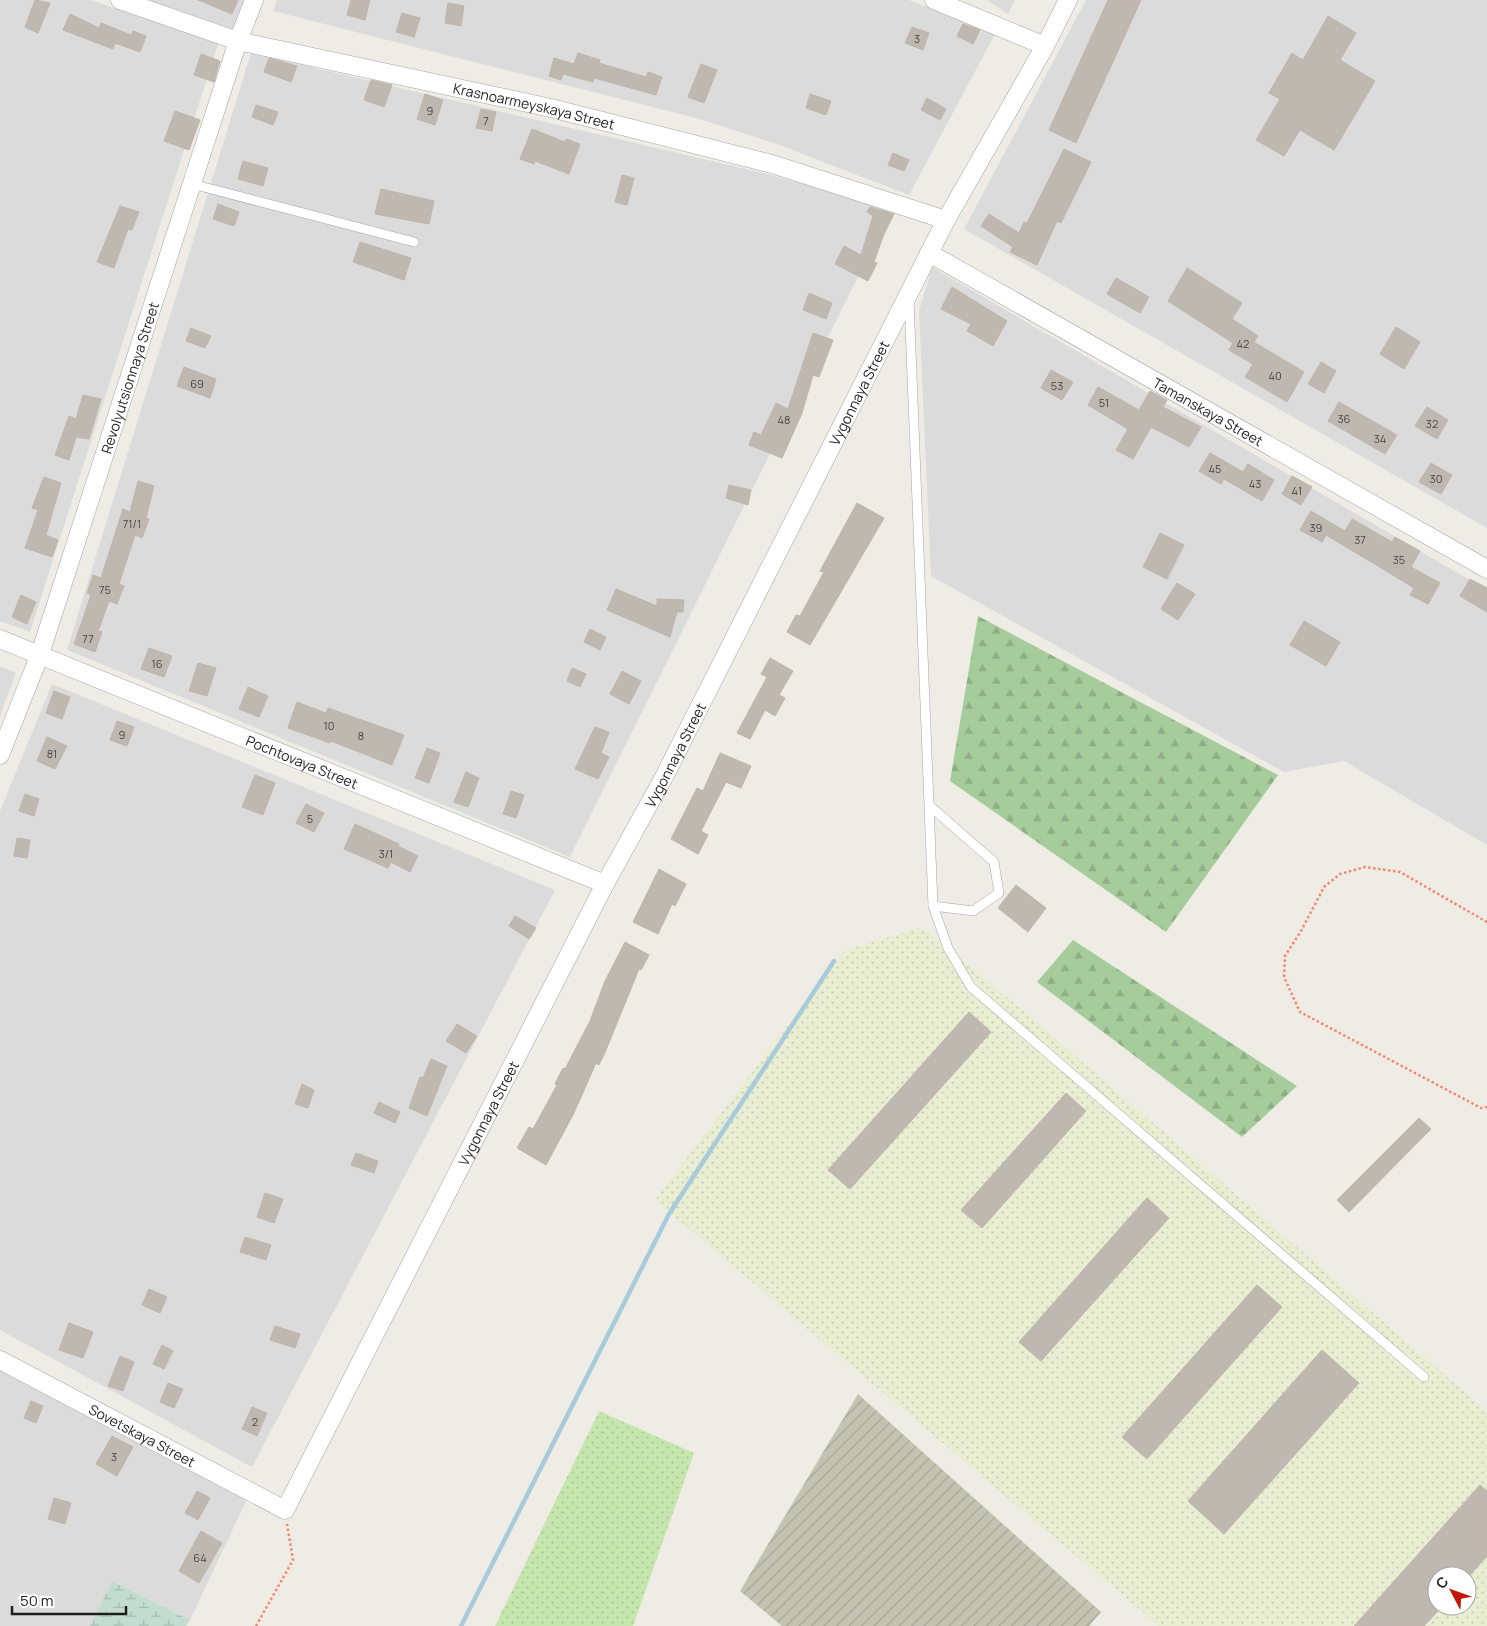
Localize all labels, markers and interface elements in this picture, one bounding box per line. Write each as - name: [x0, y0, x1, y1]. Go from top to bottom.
- house number: 3: [914, 31, 920, 46]
- street label: Krasnoarmeyskaya Street: [451, 78, 617, 133]
- house number: 9: [427, 103, 434, 118]
- house number: 7: [483, 113, 489, 128]
- street label: Revolyutsionnaya Street: [96, 299, 163, 456]
- house number: 42: [1237, 336, 1249, 351]
- street label: Vygonnaya Street: [824, 337, 893, 448]
- house number: 40: [1268, 368, 1282, 383]
- street label: Tamanskaya Street: [1150, 372, 1267, 450]
- house number: 69: [190, 376, 204, 391]
- house number: 53: [1051, 378, 1063, 393]
- house number: 51: [1099, 395, 1109, 410]
- house number: 36: [1338, 411, 1351, 426]
- house number: 48: [778, 412, 790, 427]
- house number: 32: [1426, 416, 1438, 431]
- house number: 34: [1374, 431, 1386, 446]
- house number: 45: [1209, 461, 1221, 476]
- house number: 30: [1430, 471, 1442, 486]
- house number: 43: [1249, 476, 1261, 491]
- house number: 41: [1292, 483, 1302, 498]
- house number: 71/1: [123, 516, 141, 531]
- house number: 39: [1310, 520, 1323, 535]
- house number: 37: [1354, 532, 1366, 547]
- house number: 35: [1393, 552, 1405, 567]
- house number: 75: [99, 582, 111, 597]
- house number: 77: [82, 631, 94, 646]
- house number: 16: [151, 656, 163, 671]
- street label: Vygonnaya Street: [640, 699, 710, 810]
- house number: 10: [323, 718, 335, 733]
- house number: 9: [119, 727, 126, 742]
- house number: 8: [358, 728, 364, 743]
- street label: Pochtovaya Street: [243, 730, 361, 793]
- house number: 81: [47, 746, 57, 761]
- house number: 5: [307, 811, 313, 826]
- house number: 3/1: [379, 846, 393, 861]
- street label: Vygonnaya Street: [453, 1057, 523, 1169]
- street label: Sovetskaya Street: [86, 1399, 199, 1471]
- house number: 2: [252, 1414, 258, 1429]
- house number: 3: [111, 1449, 117, 1464]
- house number: 64: [193, 1550, 207, 1565]
- north arrow: [1427, 1566, 1477, 1616]
- text: С: [1431, 1572, 1452, 1592]
- scale bar: [12, 1584, 126, 1616]
- text: 50 m: [20, 1590, 54, 1611]

